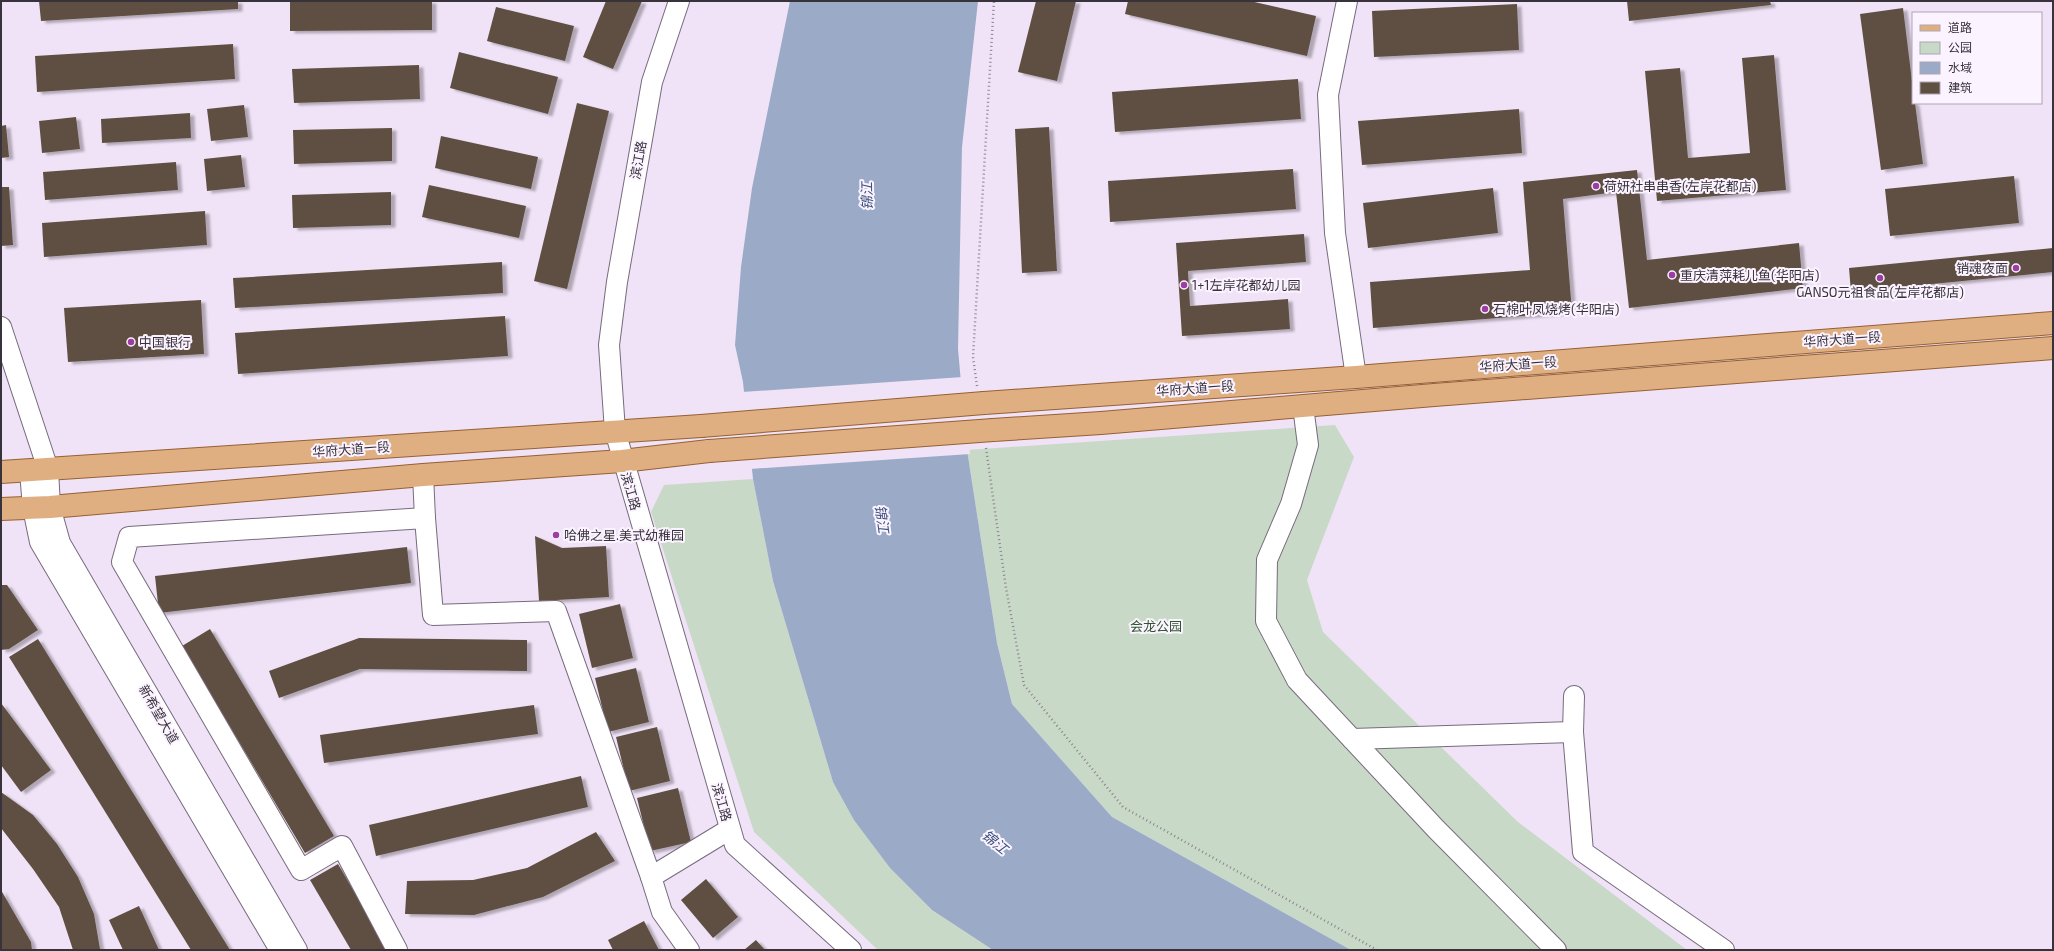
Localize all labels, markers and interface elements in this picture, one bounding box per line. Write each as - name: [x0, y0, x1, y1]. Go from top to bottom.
- legend: [1912, 12, 2042, 104]
- text: 道路: [1948, 20, 1972, 34]
- text: 公园: [1948, 40, 1972, 54]
- text: 水域: [1948, 60, 1972, 74]
- text: 建筑: [1948, 80, 1972, 94]
- street label: 滨江路: [627, 139, 649, 181]
- place label: 荷妍社串串香(左岸花都店): [1604, 178, 1756, 194]
- water label: 锦江: [858, 180, 875, 210]
- marker: 荷妍社串串香(左岸花都店): [1591, 181, 1601, 191]
- place label: 销魂夜面: [1956, 260, 2008, 276]
- marker: 销魂夜面: [2011, 263, 2021, 273]
- place label: 重庆清萍耗儿鱼(华阳店): [1680, 267, 1819, 283]
- marker: 重庆清萍耗儿鱼(华阳店): [1667, 270, 1677, 280]
- marker: GANSO元祖食品(左岸花都店): [1875, 273, 1885, 283]
- place label: 1+1左岸花都幼儿园: [1192, 277, 1301, 293]
- marker: 1+1左岸花都幼儿园: [1179, 280, 1189, 290]
- place label: GANSO元祖食品(左岸花都店): [1796, 284, 1964, 300]
- place label: 石棉叶凤烧烤(华阳店): [1493, 301, 1619, 317]
- marker: 石棉叶凤烧烤(华阳店): [1480, 304, 1490, 314]
- street label: 华府大道一段: [1803, 328, 1881, 350]
- place label: 中国银行: [139, 334, 191, 350]
- marker: 中国银行: [126, 337, 136, 347]
- street label: 华府大道一段: [1479, 353, 1557, 375]
- street label: 华府大道一段: [1156, 377, 1234, 399]
- street label: 华府大道一段: [312, 438, 390, 460]
- street label: 滨江路: [618, 470, 644, 512]
- water label: 锦江: [872, 504, 893, 536]
- place label: 哈佛之星.美式幼稚园: [564, 527, 684, 543]
- marker: 哈佛之星.美式幼稚园: [551, 530, 561, 540]
- park label: 会龙公园: [1130, 618, 1182, 634]
- street label: 新希望大道: [136, 682, 182, 746]
- street label: 滨江路: [709, 781, 735, 823]
- water label: 锦江: [979, 826, 1013, 858]

